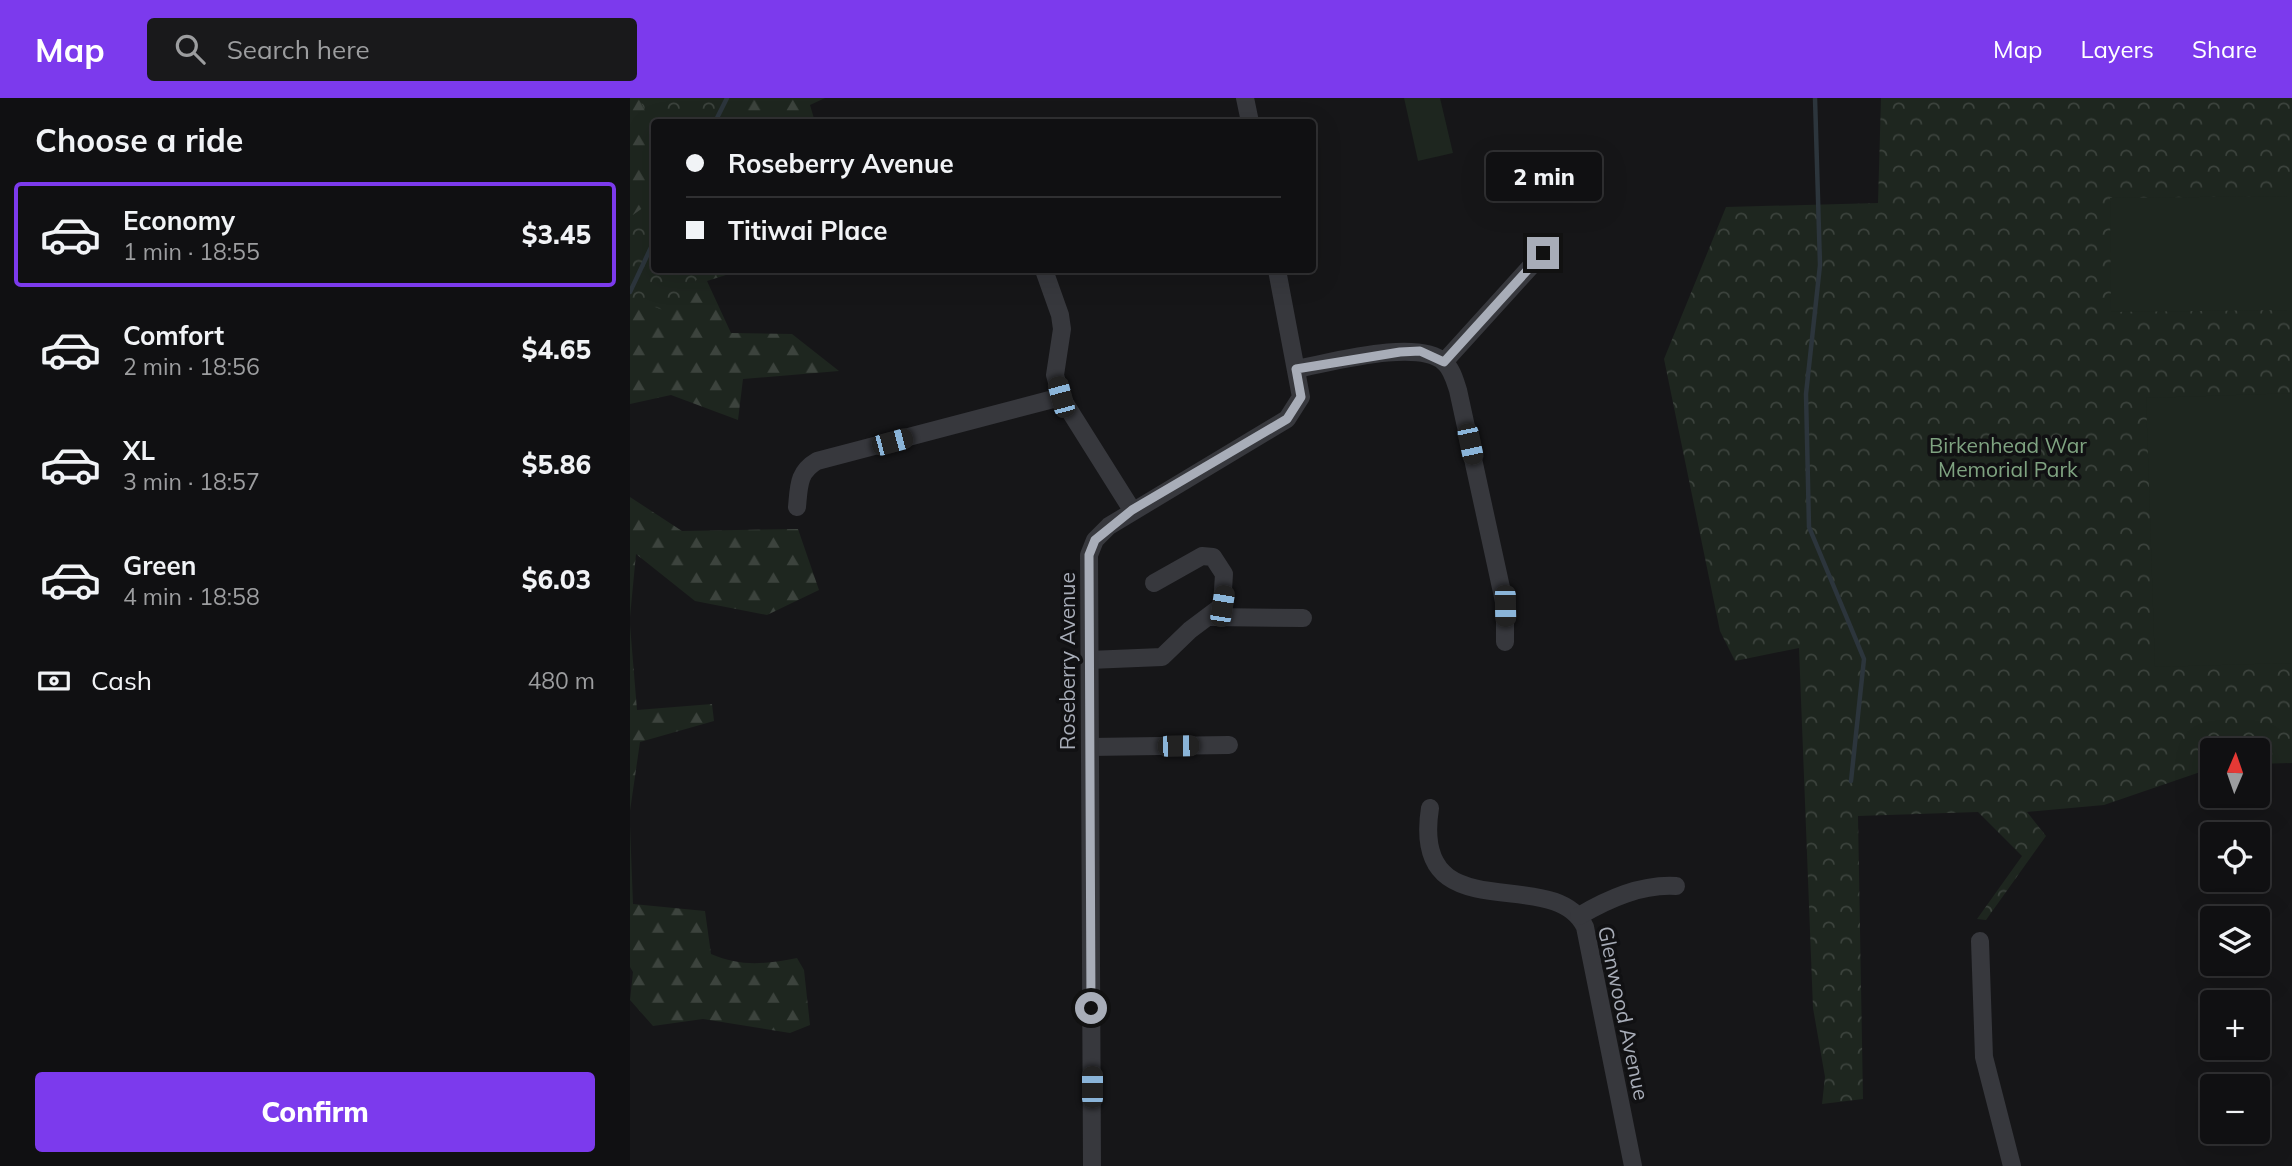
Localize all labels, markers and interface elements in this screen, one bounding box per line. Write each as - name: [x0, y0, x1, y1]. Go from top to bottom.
- search box: [147, 18, 637, 81]
- text: Map: [35, 29, 105, 70]
- icon: search: [171, 30, 209, 68]
- text: Search here: [227, 33, 370, 66]
- text: Map: [1993, 34, 2042, 64]
- text: Layers: [2080, 34, 2154, 64]
- text: Share: [2192, 34, 2257, 64]
- text: Choose a ride: [35, 120, 243, 160]
- text: Roseberry Avenue: [728, 147, 954, 180]
- callout: 2 min: [1485, 152, 1601, 200]
- text: 2 min: [1513, 162, 1575, 191]
- icon: car: [39, 203, 102, 266]
- text: Economy: [123, 204, 235, 237]
- text: Titiwai Place: [728, 214, 888, 247]
- text: $3.45: [522, 218, 591, 251]
- text: 1 min · 18:55: [123, 237, 260, 266]
- route end: [1527, 237, 1559, 269]
- icon: car: [39, 318, 102, 381]
- text: Comfort: [123, 319, 224, 352]
- text: $4.65: [522, 333, 591, 366]
- text: 2 min · 18:56: [123, 352, 260, 381]
- car: [1046, 374, 1077, 420]
- car: [1456, 421, 1485, 467]
- car: [869, 426, 916, 458]
- park label: Birkenhead War Memorial Park: [1929, 432, 2087, 482]
- icon: car: [39, 433, 102, 496]
- text: XL: [123, 434, 155, 467]
- text: $5.86: [522, 448, 591, 481]
- text: 3 min · 18:57: [123, 467, 260, 496]
- icon: car: [39, 548, 102, 611]
- text: Green: [123, 549, 196, 582]
- text: $6.03: [522, 563, 591, 596]
- street label: Roseberry Avenue: [1054, 572, 1080, 750]
- text: 4 min · 18:58: [123, 582, 260, 611]
- car: [1209, 584, 1236, 628]
- car: [1495, 585, 1516, 627]
- icon: cash: [35, 662, 73, 700]
- text: Cash: [91, 664, 152, 697]
- text: 480 m: [527, 666, 595, 695]
- car: [1157, 735, 1200, 757]
- north arrow: [2200, 738, 2270, 808]
- map controls: [2200, 738, 2270, 1144]
- button: locate: [2200, 822, 2270, 892]
- button: layers: [2200, 906, 2270, 976]
- street label: Glenwood Avenue: [1593, 924, 1655, 1102]
- button: +: [2200, 990, 2270, 1060]
- route start: [1075, 992, 1107, 1024]
- car: [1082, 1066, 1103, 1108]
- button: Confirm: [35, 1072, 595, 1152]
- button: −: [2200, 1074, 2270, 1144]

